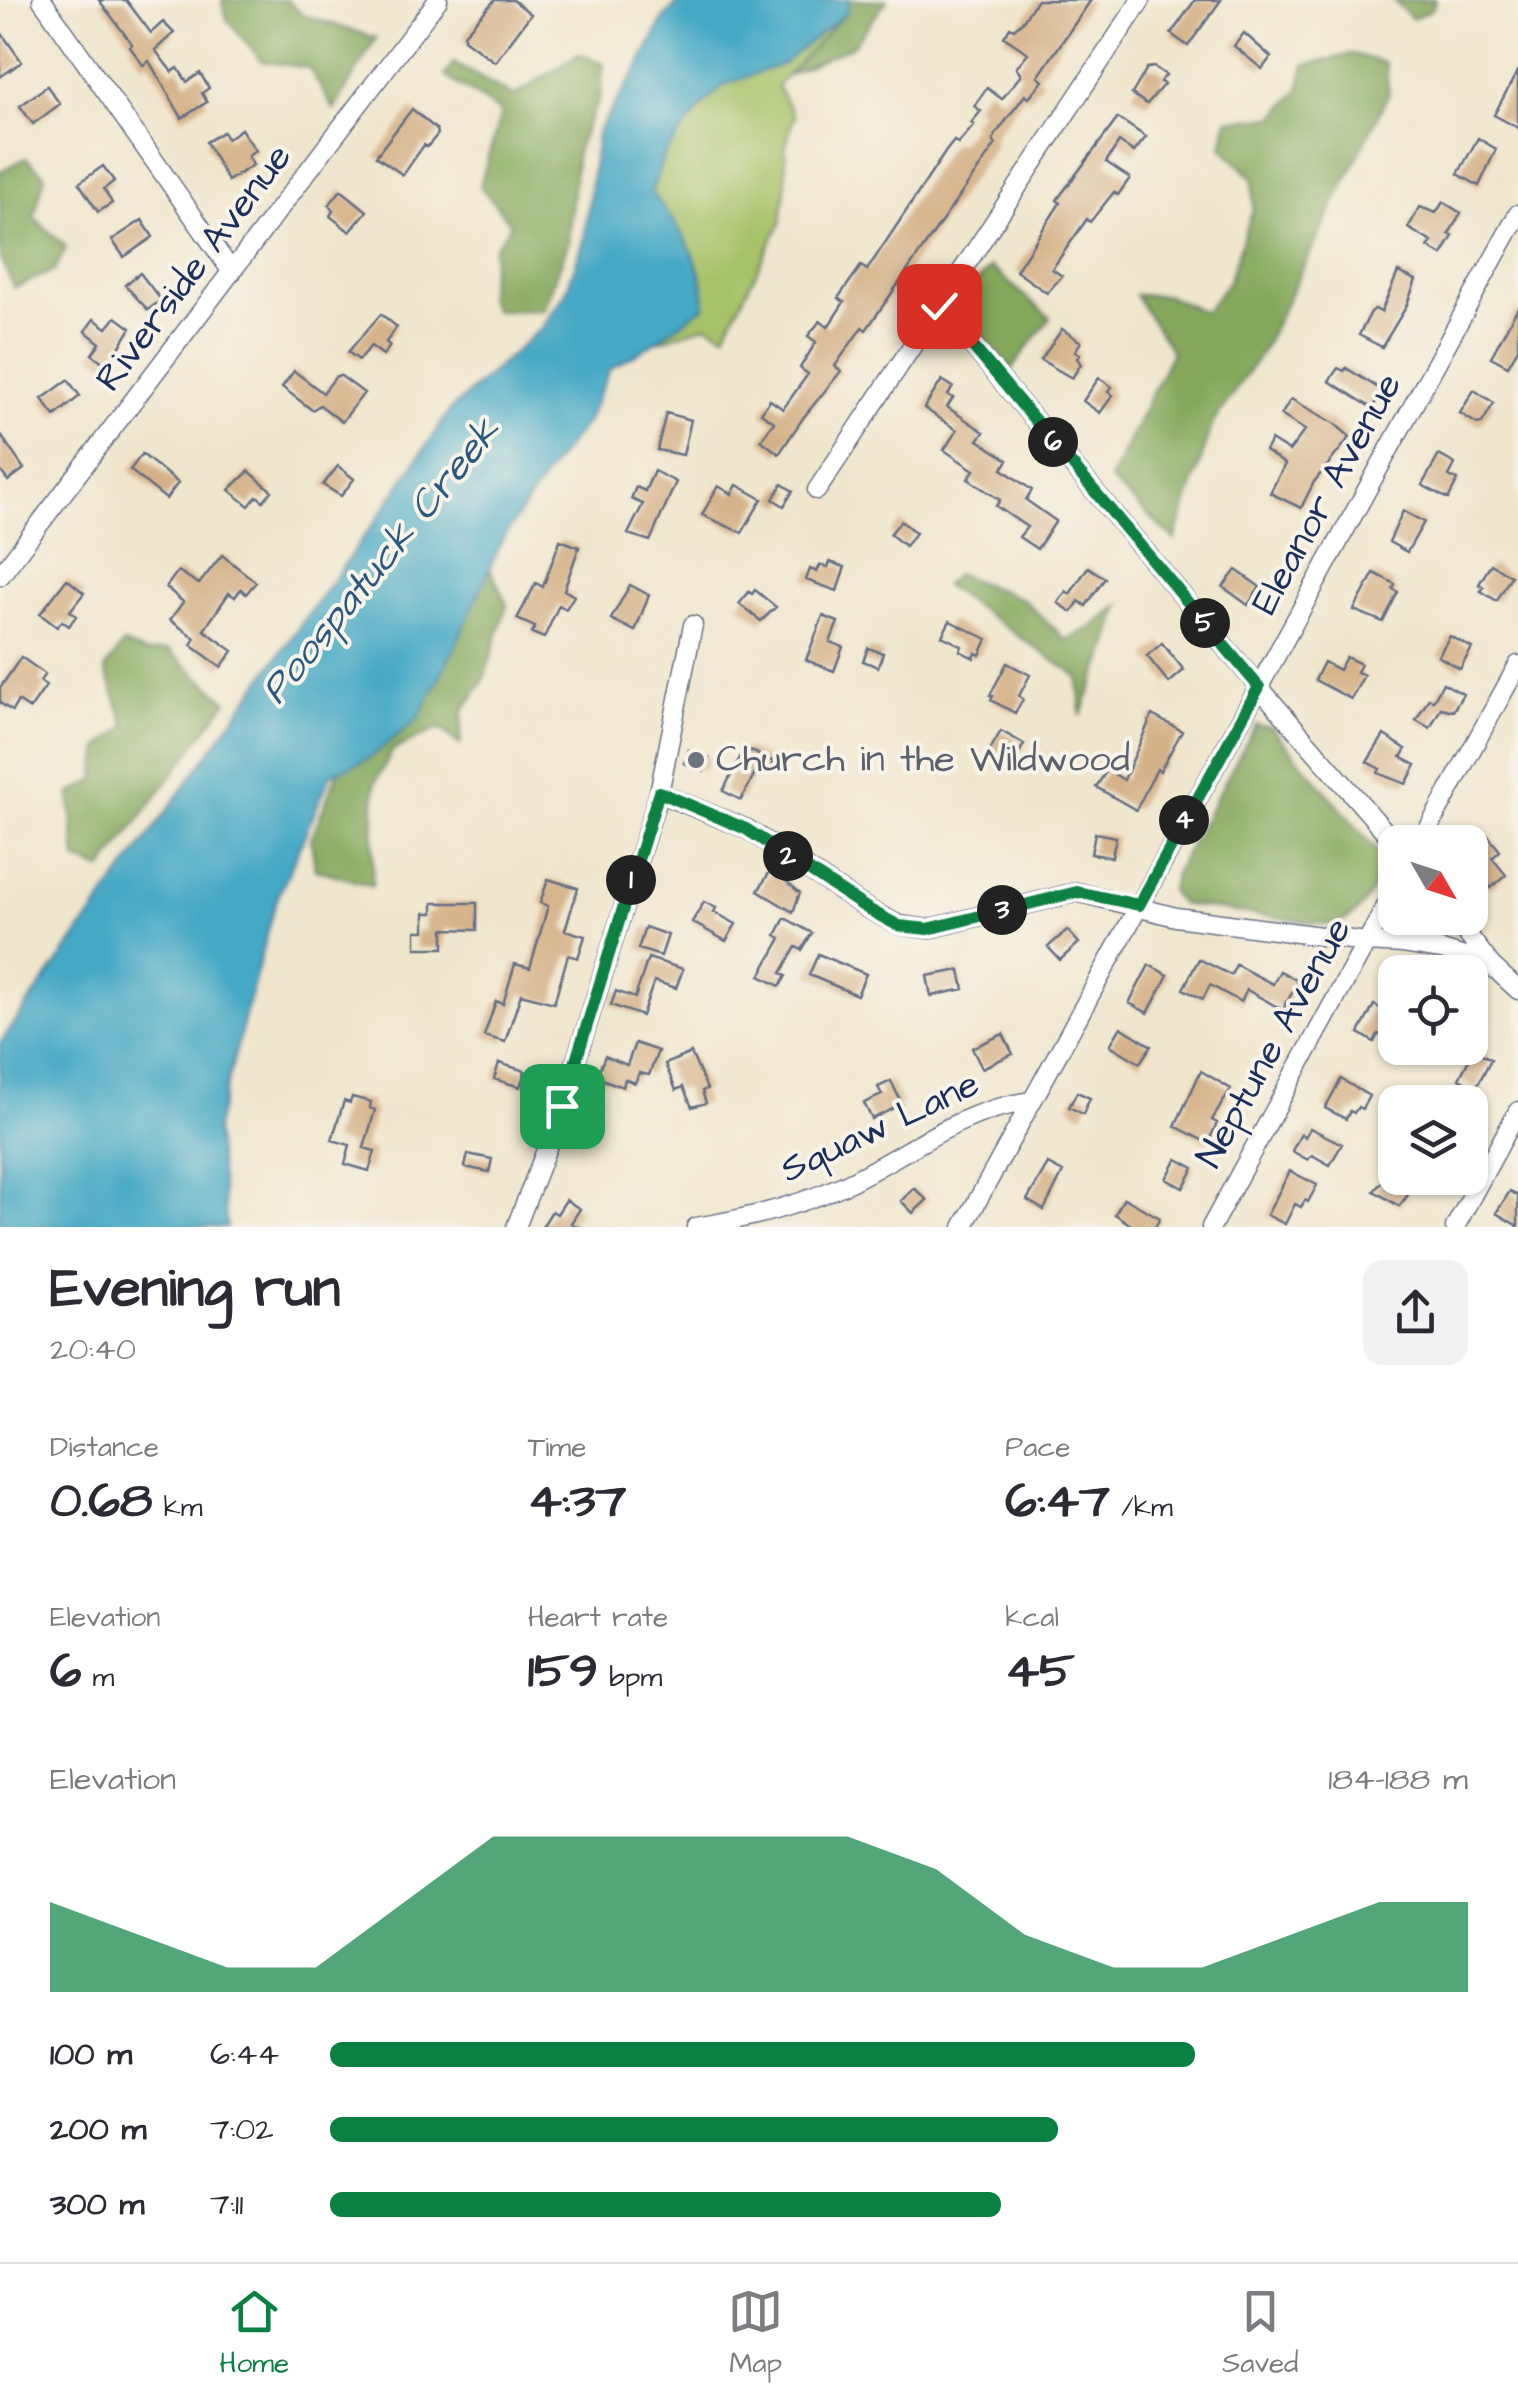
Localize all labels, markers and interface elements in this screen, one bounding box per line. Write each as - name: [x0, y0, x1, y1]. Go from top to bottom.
- street label: Riverside Avenue: [84, 134, 304, 402]
- pin: [897, 264, 982, 349]
- icon: check: [912, 279, 967, 334]
- street label: Eleanor Avenue: [1239, 364, 1415, 624]
- water label: Poospatuck Creek: [248, 405, 515, 716]
- pin: 6: [1028, 417, 1078, 467]
- text: 6: [1044, 422, 1062, 461]
- pin: 5: [1180, 598, 1230, 648]
- text: 5: [1195, 603, 1215, 642]
- place label: Church in the Wildwood: [716, 734, 1130, 786]
- marker: Church in the Wildwood: [685, 749, 707, 771]
- pin: 4: [1159, 795, 1209, 845]
- text: 4: [1174, 800, 1194, 839]
- north arrow: [1378, 825, 1488, 935]
- map controls: [1378, 825, 1488, 1195]
- pin: 2: [763, 831, 813, 881]
- text: 2: [780, 836, 796, 875]
- pin: 1: [606, 855, 656, 905]
- text: 1: [629, 860, 633, 899]
- pin: 3: [977, 885, 1027, 935]
- text: 3: [995, 890, 1009, 929]
- street label: Neptune Avenue: [1184, 909, 1364, 1177]
- button: locate: [1378, 955, 1488, 1065]
- street label: Squaw Lane: [772, 1058, 988, 1196]
- pin: [520, 1064, 605, 1149]
- icon: arrive: [535, 1079, 590, 1134]
- button: layers: [1378, 1085, 1488, 1195]
- text: Evening run: [50, 1251, 340, 1327]
- button: share: [1363, 1260, 1468, 1365]
- text: 20:40: [50, 1327, 136, 1372]
- text: Distance: [50, 1428, 159, 1467]
- text: Time: [528, 1428, 586, 1467]
- text: Pace: [1005, 1428, 1070, 1467]
- text: 0.68: [50, 1467, 152, 1536]
- text: 4:37: [528, 1467, 626, 1536]
- text: 6:47: [1005, 1467, 1110, 1536]
- text: km: [152, 1488, 203, 1527]
- text: /km: [1110, 1488, 1173, 1527]
- text: Elevation: [50, 1598, 160, 1637]
- text: Heart rate: [528, 1598, 668, 1637]
- text: kcal: [1005, 1598, 1059, 1637]
- text: 6: [50, 1637, 81, 1706]
- text: 159: [528, 1637, 598, 1706]
- text: 45: [1005, 1637, 1075, 1706]
- text: m: [81, 1658, 114, 1697]
- text: bpm: [598, 1658, 662, 1697]
- text: Elevation: [50, 1757, 176, 1802]
- text: 184–188 m: [1328, 1757, 1468, 1802]
- text: 100 m: [50, 2032, 132, 2077]
- text: 6:44: [210, 2032, 279, 2077]
- text: 200 m: [50, 2107, 146, 2152]
- text: 7:02: [210, 2107, 274, 2152]
- text: 300 m: [50, 2182, 144, 2227]
- text: 7:11: [210, 2182, 243, 2227]
- tab: Home: [220, 2284, 289, 2383]
- tab: Map: [728, 2284, 783, 2383]
- tab: Saved: [1222, 2284, 1298, 2383]

